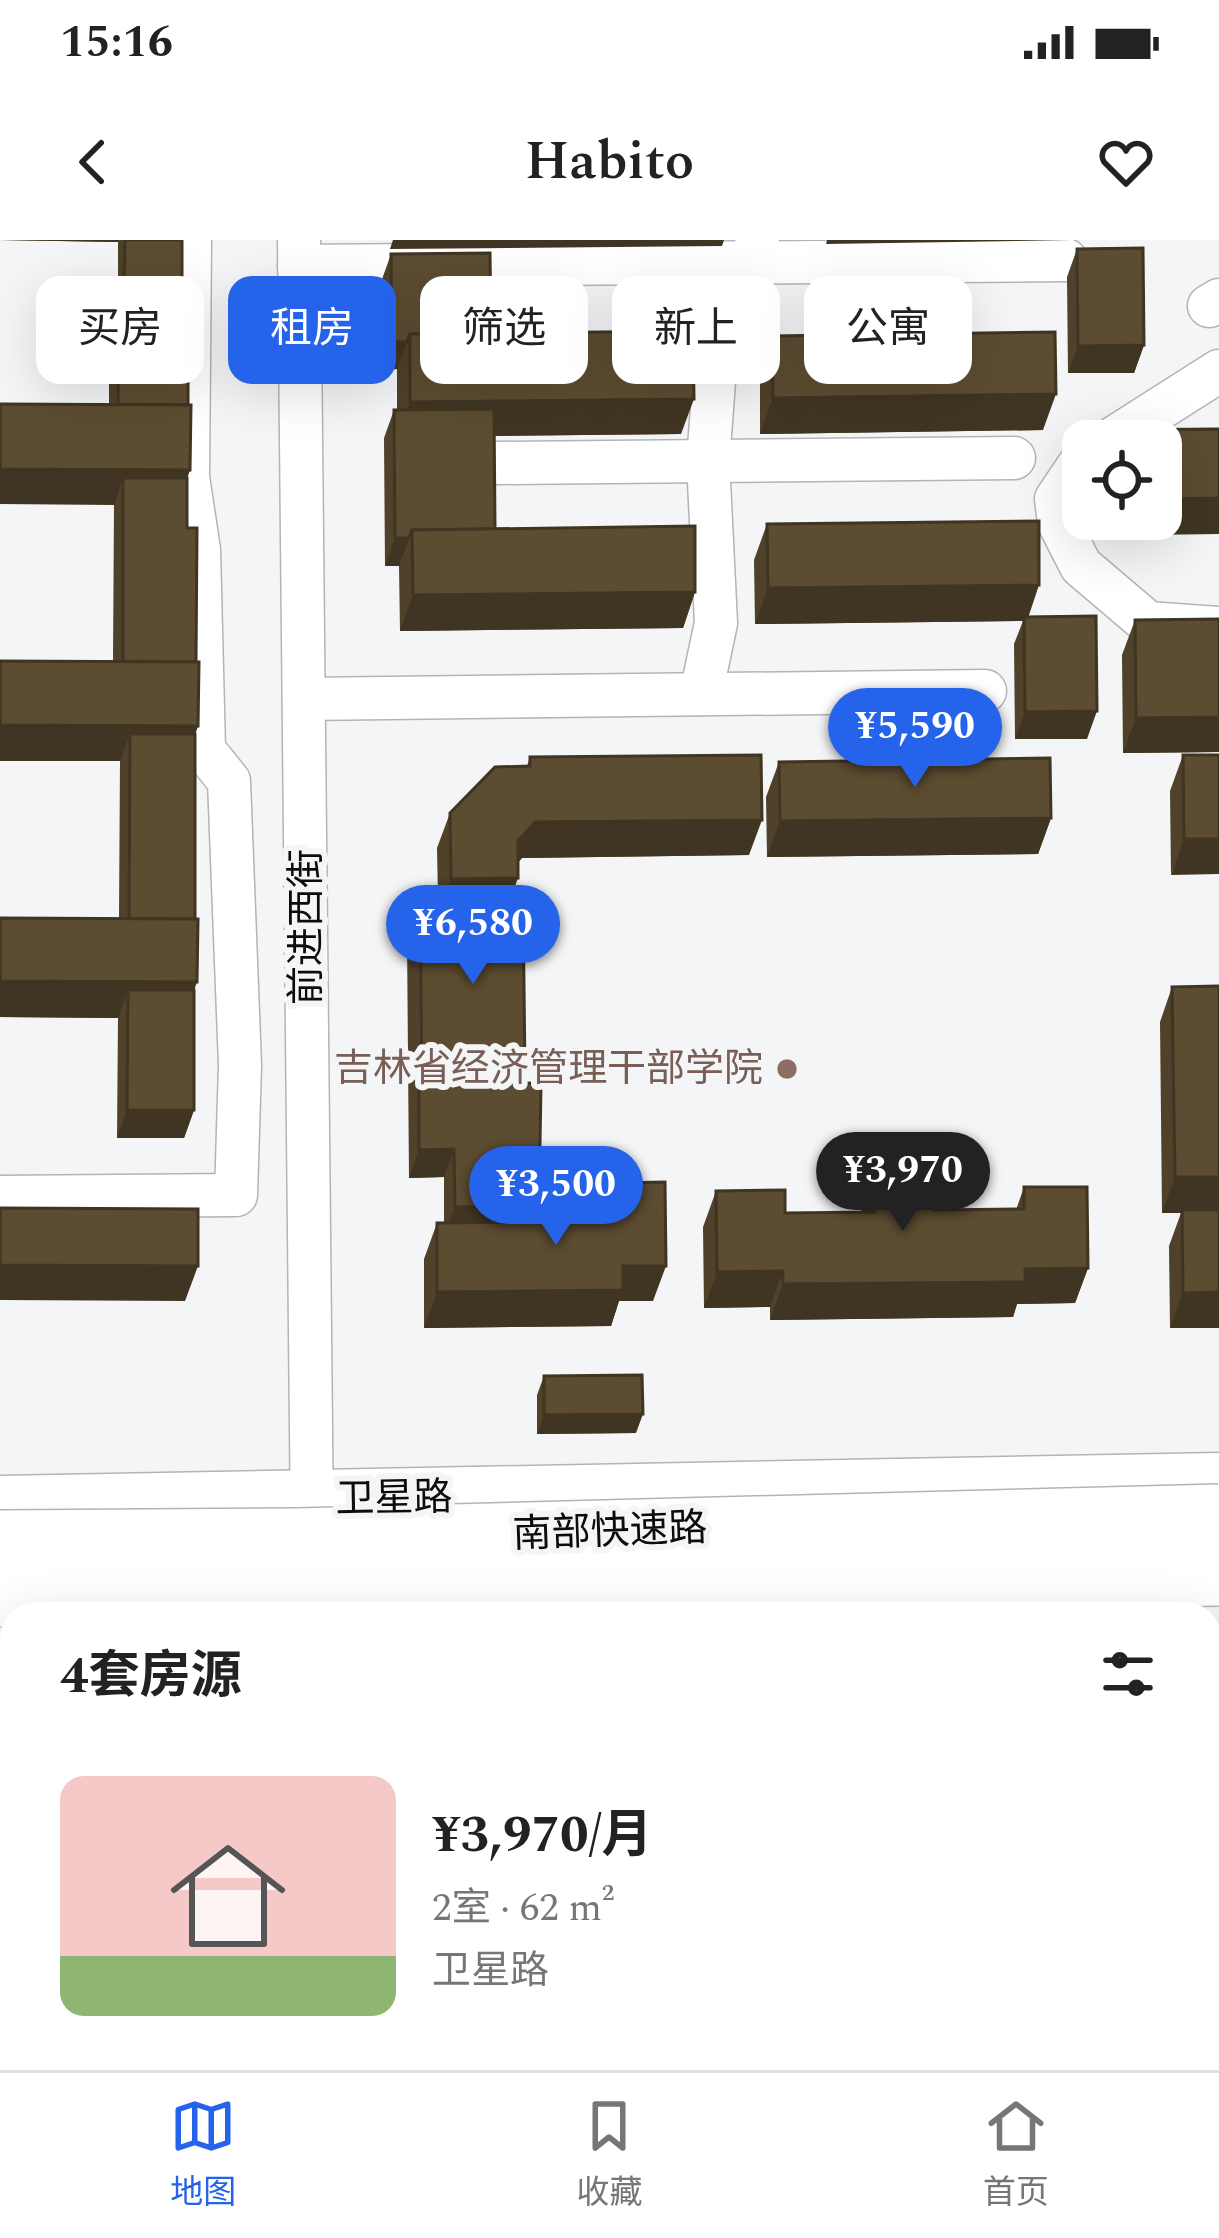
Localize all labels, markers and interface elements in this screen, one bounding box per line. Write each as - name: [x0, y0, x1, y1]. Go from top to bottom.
- text: 15:16: [60, 8, 173, 77]
- text: Habito: [525, 121, 694, 203]
- icon: back: [60, 129, 126, 195]
- icon: heart: [1093, 129, 1159, 195]
- chip: 买房: [36, 276, 204, 384]
- chip: 租房: [228, 276, 396, 384]
- chip: 筛选: [420, 276, 588, 384]
- chip: 新上: [612, 276, 780, 384]
- chip: 公寓: [804, 276, 972, 384]
- map controls: [1062, 420, 1182, 540]
- button: locate: [1062, 420, 1182, 540]
- pin: ¥5,590: [817, 688, 1013, 790]
- text: ¥5,590: [855, 697, 975, 756]
- street label: 前进西街: [278, 849, 337, 1005]
- pin: ¥6,580: [375, 885, 571, 987]
- text: ¥6,580: [413, 894, 533, 953]
- place label: 吉林省经济管理干部学院: [334, 1040, 763, 1099]
- marker: 吉林省经济管理干部学院: [774, 1056, 800, 1082]
- pin: ¥3,970: [805, 1132, 1001, 1234]
- text: ¥3,970: [843, 1141, 963, 1200]
- pin: ¥3,500: [458, 1146, 654, 1248]
- text: ¥3,500: [496, 1155, 616, 1214]
- street label: 卫星路: [335, 1468, 453, 1530]
- street label: 南部快速路: [512, 1499, 708, 1565]
- text: 4套房源: [60, 1638, 242, 1716]
- icon: filters: [1095, 1641, 1161, 1707]
- text: ¥3,970/月: [432, 1797, 652, 1875]
- icon: home: [156, 1824, 300, 1968]
- text: 2室 · 62 m²: [432, 1879, 614, 1938]
- text: 卫星路: [432, 1942, 549, 2001]
- tab: 地图: [170, 2093, 236, 2218]
- tab: 收藏: [576, 2093, 642, 2218]
- tab: 首页: [983, 2093, 1049, 2218]

